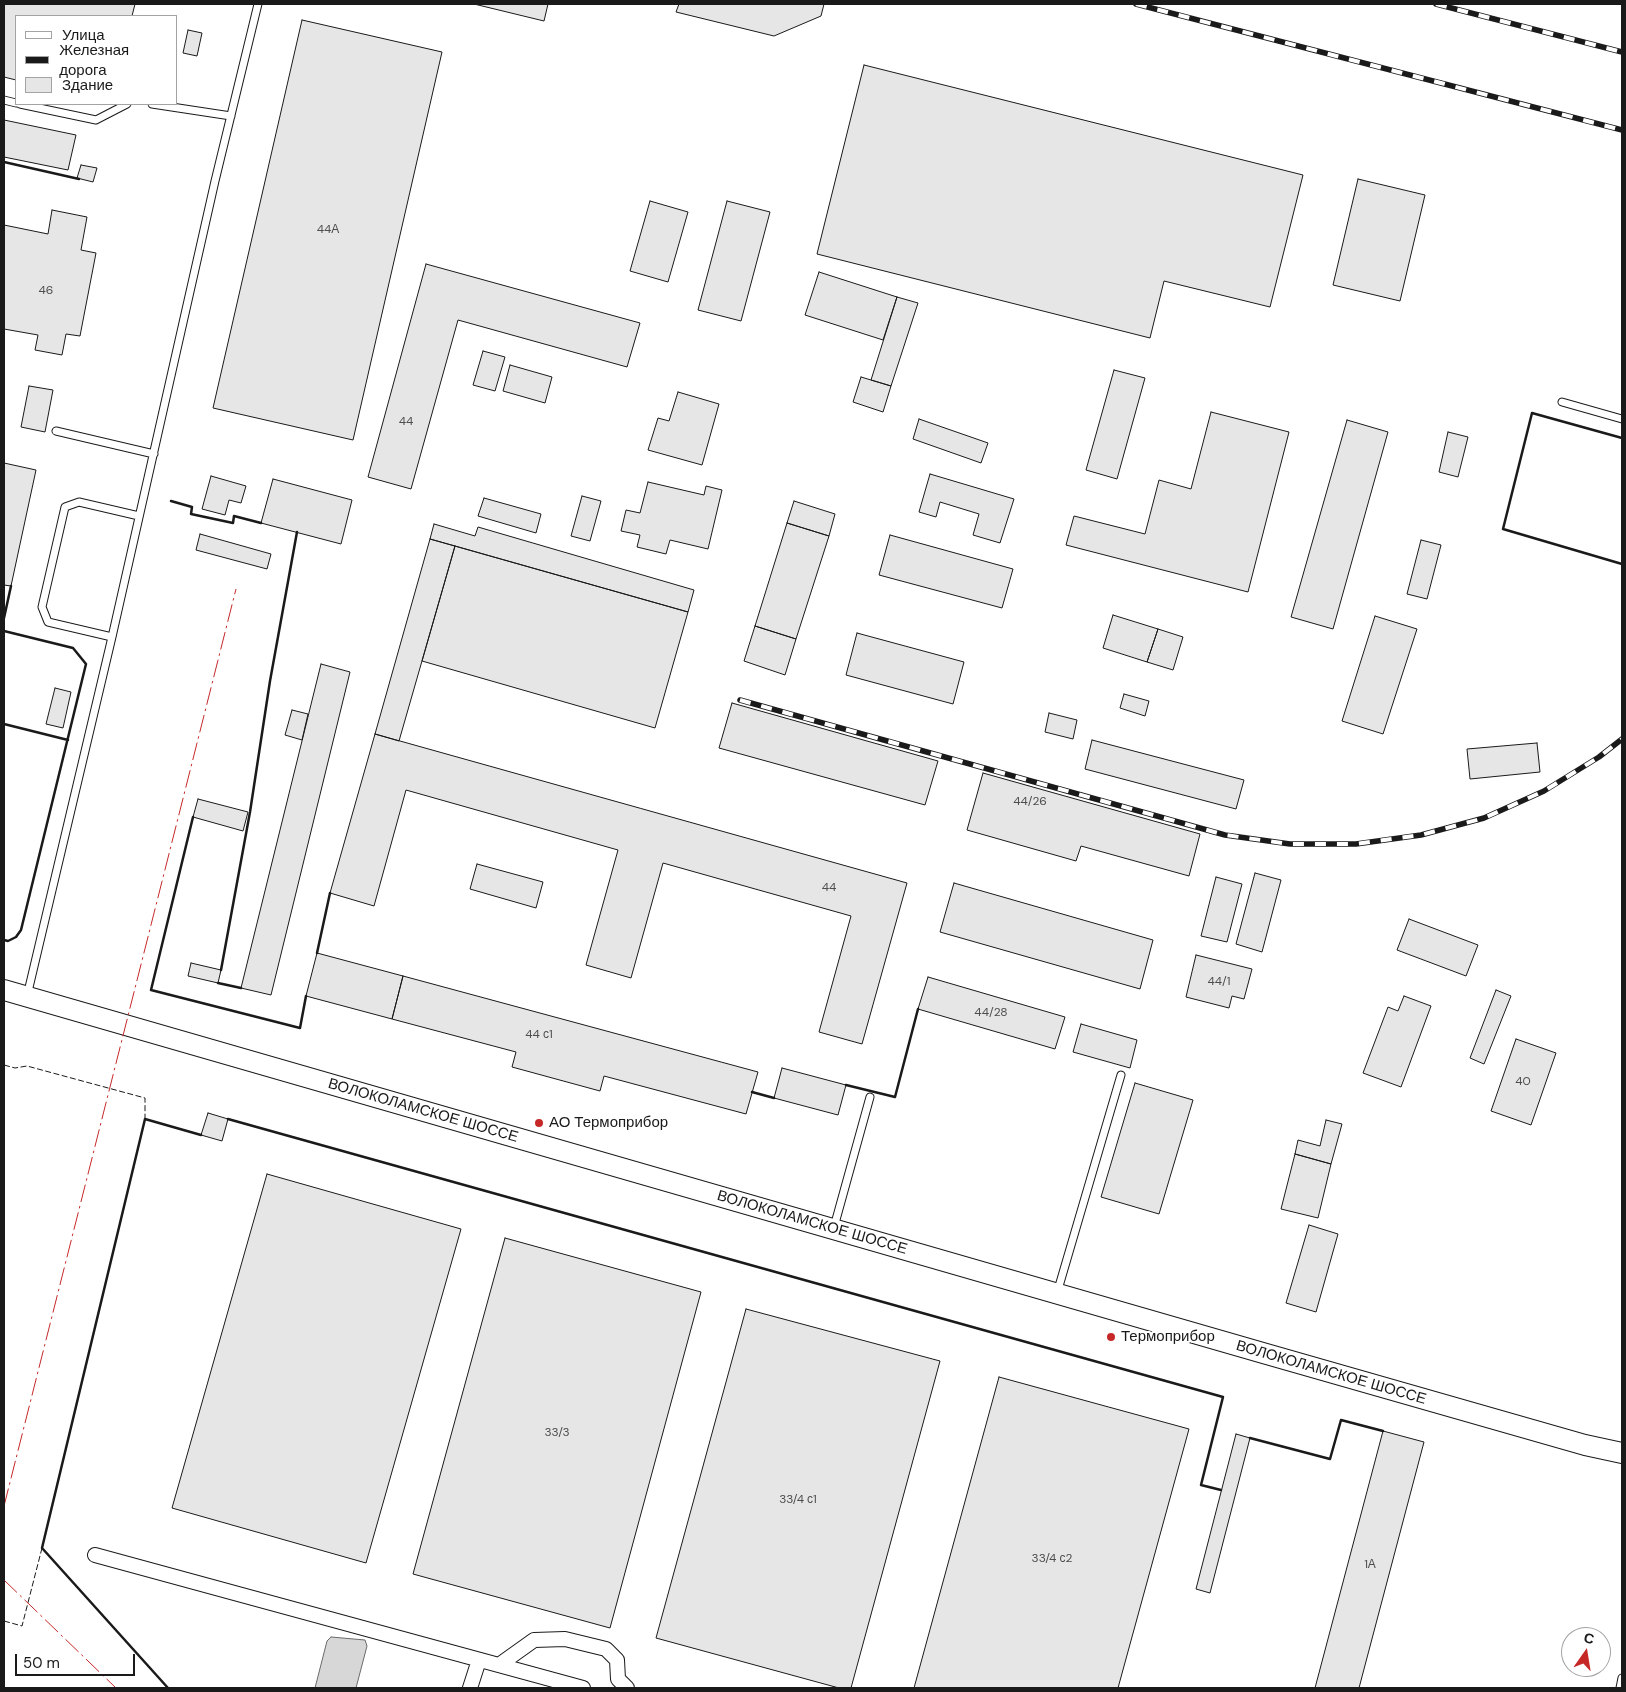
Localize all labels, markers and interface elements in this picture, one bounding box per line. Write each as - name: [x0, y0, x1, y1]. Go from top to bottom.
- legend: [15, 15, 178, 105]
- text: Улица: [62, 25, 105, 45]
- text: Железная дорога: [59, 40, 129, 80]
- text: Здание: [62, 75, 113, 95]
- house number: 44А: [317, 223, 339, 237]
- house number: 46: [39, 284, 53, 298]
- house number: 44: [399, 415, 413, 429]
- house number: 44/26: [1013, 795, 1047, 809]
- house number: 44: [822, 881, 836, 895]
- house number: 44/1: [1207, 975, 1231, 989]
- house number: 44/28: [974, 1006, 1008, 1020]
- house number: 44 с1: [525, 1028, 553, 1042]
- street label: ВОЛОКОЛАМСКОЕ ШОССЕ: [326, 1075, 520, 1147]
- house number: 40: [1515, 1075, 1531, 1089]
- place label: АО Термоприбор: [549, 1114, 668, 1132]
- marker: АО Термоприбор: [533, 1117, 545, 1129]
- street label: ВОЛОКОЛАМСКОЕ ШОССЕ: [715, 1187, 909, 1259]
- place label: Термоприбор: [1121, 1328, 1215, 1346]
- marker: Термоприбор: [1105, 1331, 1117, 1343]
- street label: ВОЛОКОЛАМСКОЕ ШОССЕ: [1234, 1337, 1428, 1409]
- house number: 33/3: [545, 1426, 569, 1440]
- house number: 33/4 с1: [779, 1493, 817, 1507]
- house number: 33/4 с2: [1032, 1552, 1072, 1566]
- house number: 1А: [1364, 1558, 1376, 1572]
- north arrow: [1561, 1627, 1611, 1677]
- text: С: [1582, 1628, 1596, 1648]
- scale bar: [18, 1644, 138, 1676]
- text: 50 m: [23, 1653, 60, 1673]

